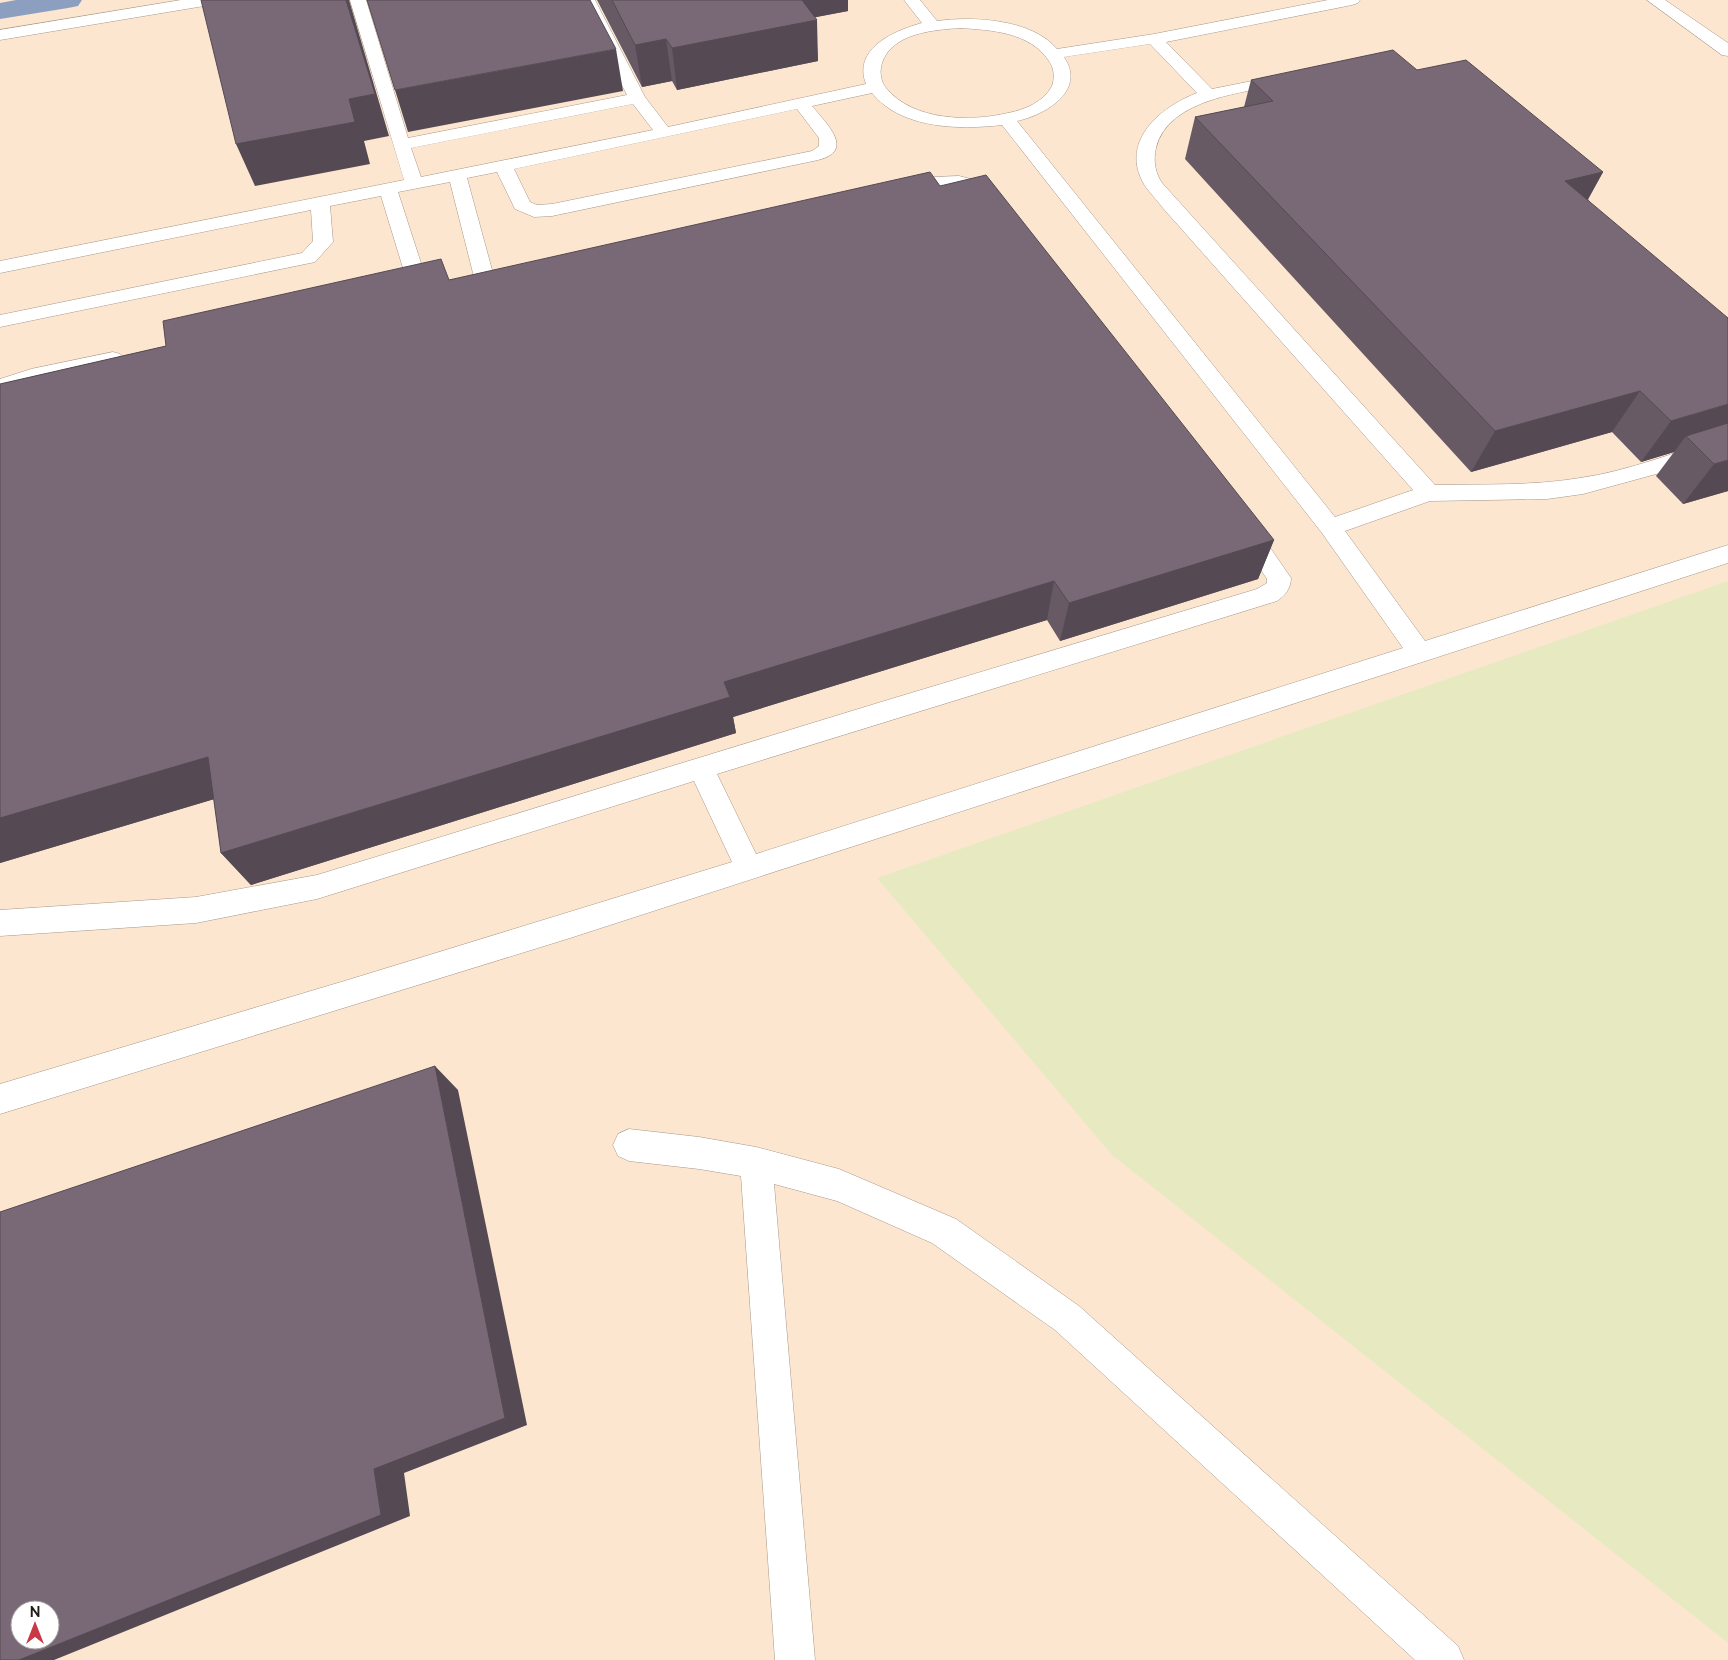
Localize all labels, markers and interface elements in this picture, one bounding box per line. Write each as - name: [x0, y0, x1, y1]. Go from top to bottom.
- north arrow: [10, 1600, 60, 1650]
- text: N: [30, 1604, 40, 1620]

